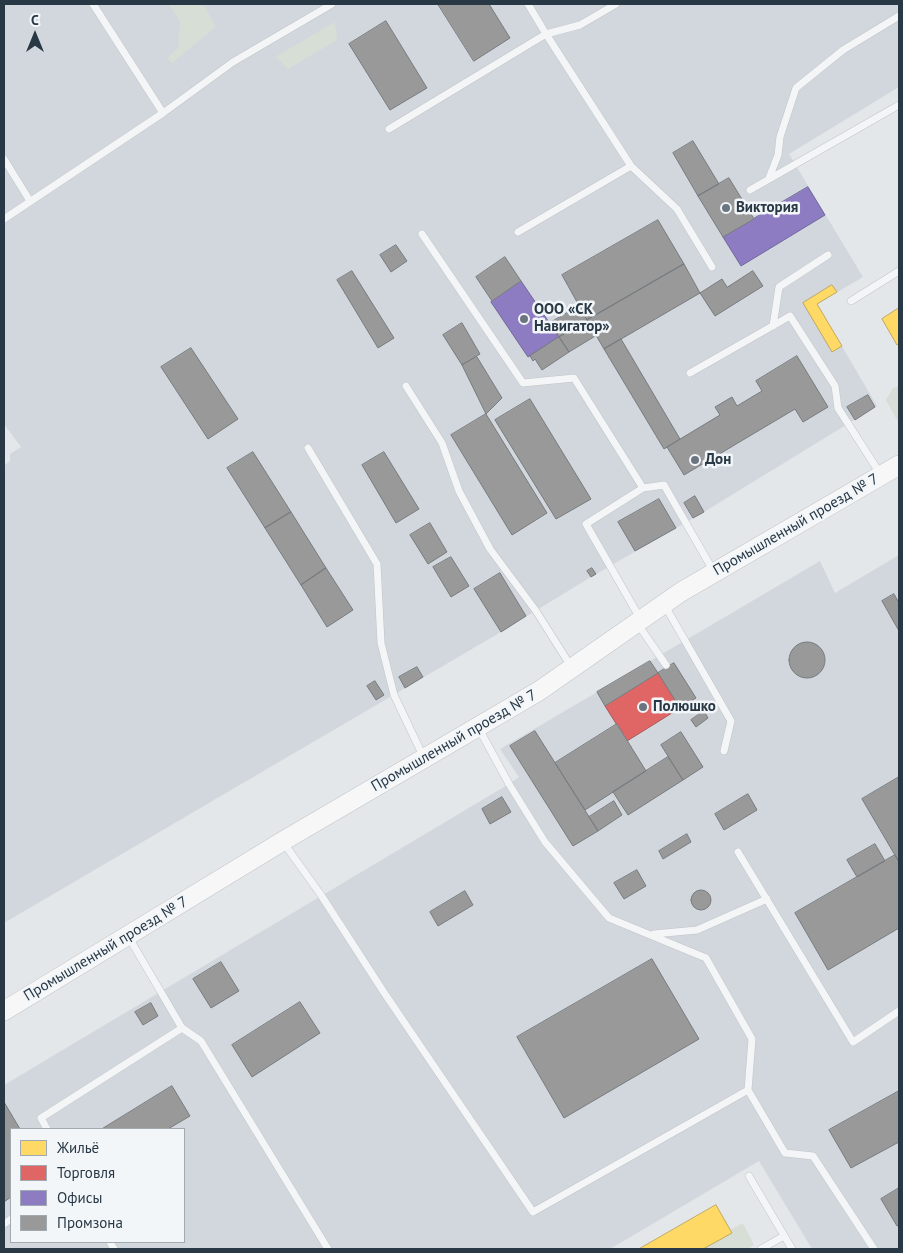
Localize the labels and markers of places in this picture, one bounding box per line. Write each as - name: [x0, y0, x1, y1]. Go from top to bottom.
- place label: Виктория: [736, 199, 798, 217]
- marker: Виктория: [720, 202, 732, 214]
- place label: ООО «СК Навигатор»: [534, 301, 610, 336]
- marker: ООО «СК Навигатор»: [518, 313, 530, 325]
- place label: Дон: [705, 451, 731, 469]
- marker: Дон: [689, 454, 701, 466]
- place label: Полюшко: [653, 698, 716, 716]
- marker: Полюшко: [637, 701, 649, 713]

